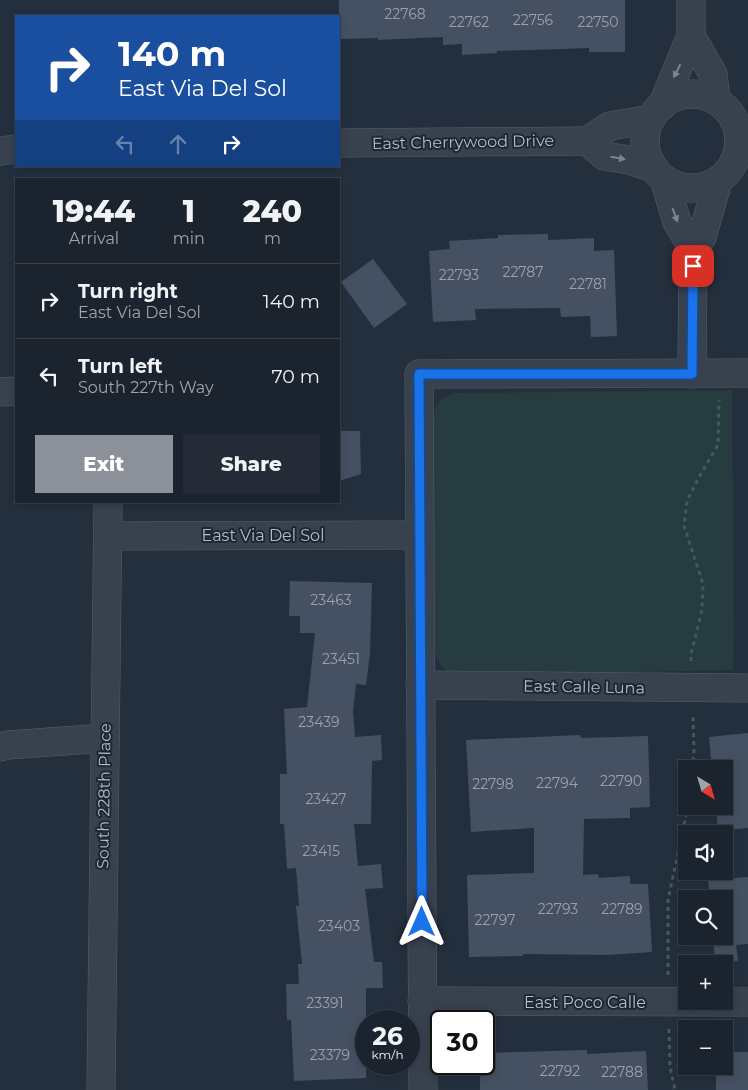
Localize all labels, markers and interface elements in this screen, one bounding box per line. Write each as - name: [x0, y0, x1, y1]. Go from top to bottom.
- house number: 22768: [384, 5, 426, 23]
- house number: 22756: [513, 11, 554, 29]
- house number: 22762: [449, 13, 489, 31]
- house number: 22750: [577, 13, 619, 31]
- text: 140 m: [118, 32, 226, 75]
- icon: right: [35, 35, 100, 100]
- one-way arrow: [673, 64, 681, 78]
- text: East Via Del Sol: [118, 75, 287, 102]
- icon: left: [111, 130, 139, 158]
- icon: ahead: [164, 130, 192, 158]
- icon: right: [217, 130, 245, 158]
- street label: East Cherrywood Drive: [372, 131, 554, 153]
- one-way arrow: [610, 155, 626, 163]
- text: 19:44: [53, 193, 135, 230]
- text: 1: [183, 193, 195, 230]
- text: 240: [243, 193, 302, 230]
- one-way arrow: [671, 208, 679, 223]
- text: Arrival: [69, 229, 119, 248]
- text: min: [173, 229, 205, 248]
- text: m: [264, 229, 281, 248]
- pin: [672, 245, 714, 287]
- icon: arrive: [679, 252, 707, 280]
- house number: 22787: [502, 263, 544, 281]
- house number: 22793: [439, 266, 479, 284]
- house number: 22781: [569, 275, 607, 293]
- text: Turn right: [78, 280, 178, 303]
- icon: right: [35, 287, 63, 315]
- text: 140 m: [263, 290, 320, 313]
- text: East Via Del Sol: [78, 303, 201, 322]
- text: Turn left: [78, 355, 163, 378]
- icon: left: [35, 362, 63, 390]
- text: 70 m: [271, 365, 320, 388]
- text: South 227th Way: [78, 378, 214, 397]
- button: Exit: [35, 435, 173, 493]
- button: Share: [183, 435, 320, 493]
- street label: East Via Del Sol: [202, 526, 324, 545]
- house number: 23463: [310, 591, 352, 609]
- house number: 23451: [322, 650, 360, 668]
- street label: East Calle Luna: [523, 676, 645, 698]
- house number: 23439: [298, 713, 340, 731]
- street label: South 228th Place: [93, 723, 115, 869]
- north arrow: [678, 760, 732, 815]
- map controls: [678, 760, 733, 1075]
- house number: 22790: [600, 772, 642, 790]
- house number: 22794: [536, 774, 579, 792]
- house number: 22798: [472, 775, 514, 793]
- house number: 23427: [305, 790, 347, 808]
- button: sound: [678, 825, 733, 880]
- house number: 23415: [302, 842, 340, 860]
- button: search: [678, 890, 733, 945]
- position arrow: [395, 895, 447, 947]
- house number: 22793: [538, 900, 578, 918]
- house number: 22789: [601, 900, 643, 918]
- house number: 22797: [475, 911, 515, 929]
- house number: 23403: [318, 917, 360, 935]
- button: +: [678, 955, 733, 1010]
- street label: East Poco Calle: [524, 993, 646, 1012]
- house number: 23391: [306, 994, 344, 1012]
- speed limit sign: 30: [430, 1010, 495, 1075]
- button: −: [678, 1020, 733, 1075]
- text: 26: [372, 1021, 403, 1051]
- house number: 23379: [310, 1046, 350, 1064]
- text: km/h: [371, 1047, 404, 1062]
- house number: 22792: [540, 1062, 580, 1080]
- house number: 22788: [601, 1063, 643, 1081]

